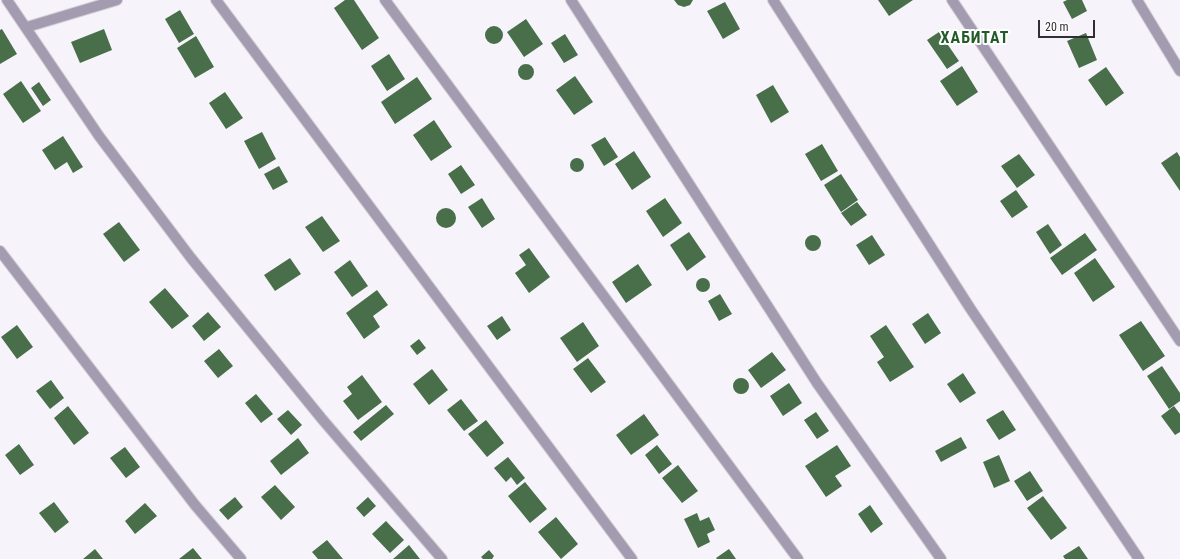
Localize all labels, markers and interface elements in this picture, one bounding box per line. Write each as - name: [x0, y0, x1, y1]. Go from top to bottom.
- scale bar: [1040, 12, 1097, 38]
- text: 20 m: [1045, 20, 1069, 34]
- district label: ХАБИТАТ: [941, 29, 1009, 49]

